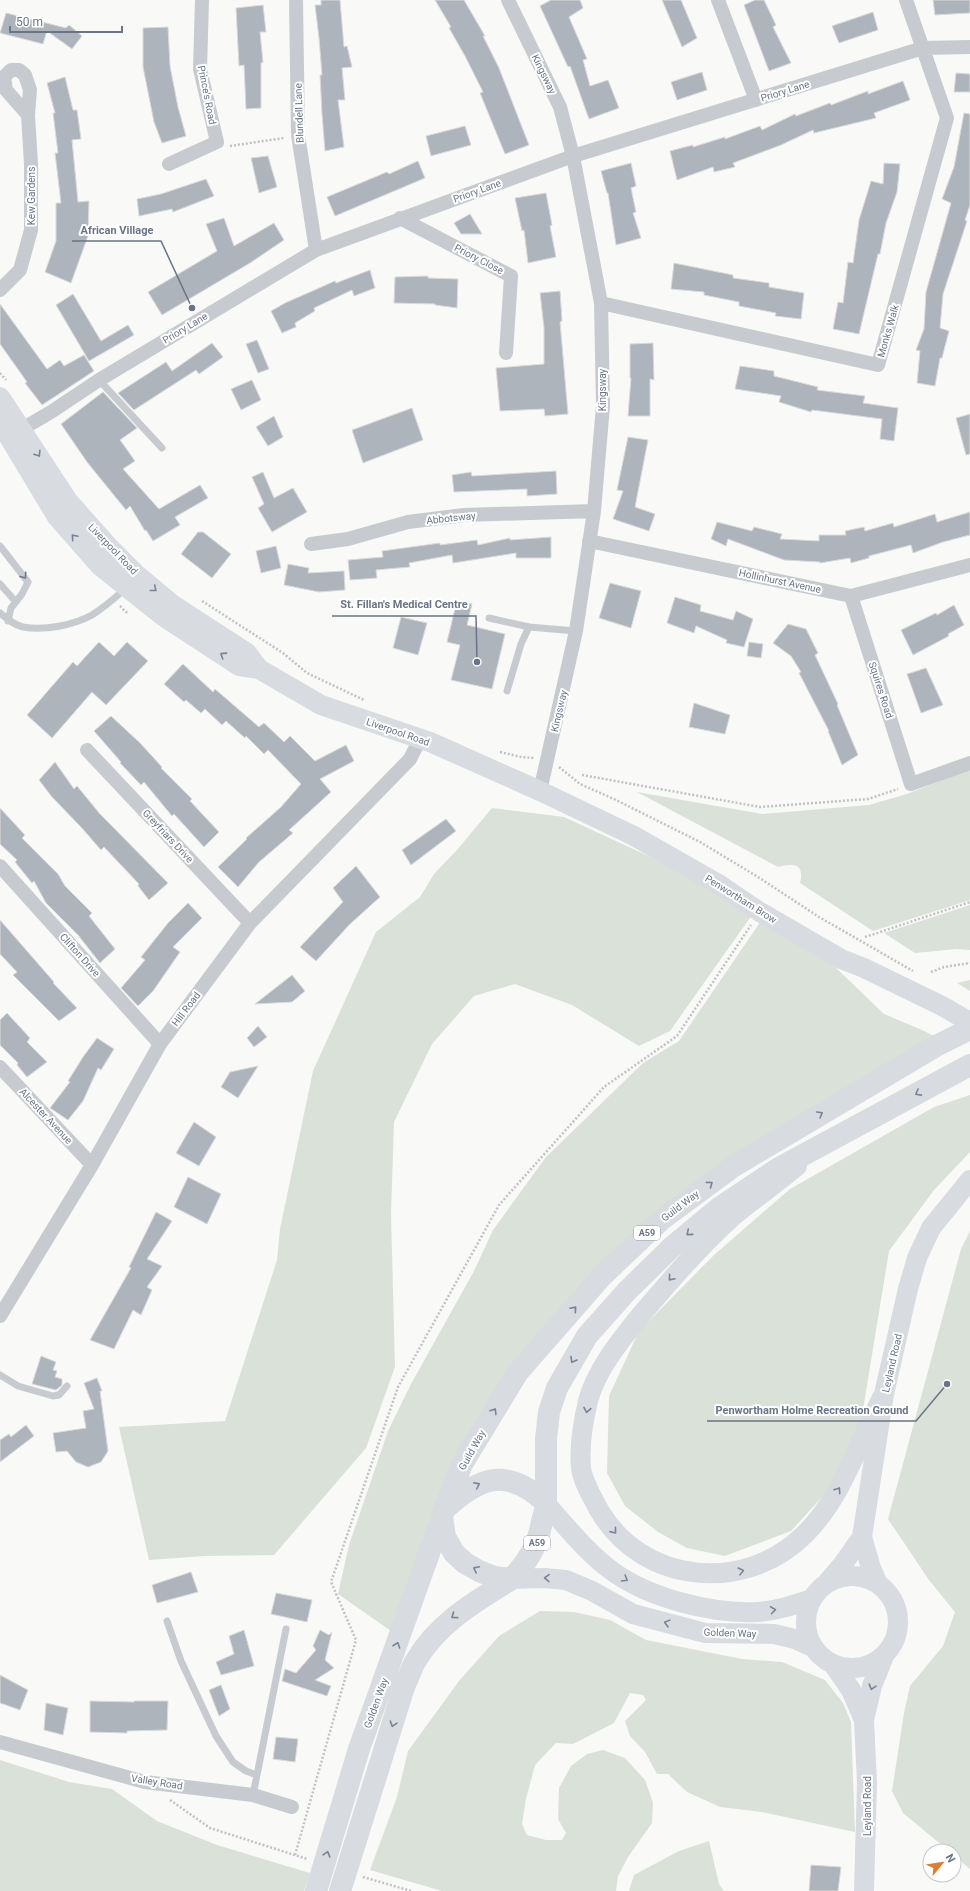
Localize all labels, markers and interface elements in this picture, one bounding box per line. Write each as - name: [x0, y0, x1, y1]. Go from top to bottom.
- scale bar: [10, 8, 122, 34]
- text: 50 m: [16, 15, 43, 29]
- street label: Kingsway: [530, 52, 558, 96]
- street label: Prince's Road: [196, 64, 218, 126]
- street label: Priory Lane: [759, 78, 811, 104]
- street label: Blundell Lane: [292, 83, 306, 143]
- street label: Kew Gardens: [26, 167, 37, 225]
- street label: Priory Lane: [452, 177, 502, 205]
- callout: African Village: [72, 218, 161, 241]
- text: African Village: [81, 224, 153, 237]
- street label: Priory Close: [453, 242, 505, 276]
- street label: Monks Walk: [875, 302, 901, 359]
- street label: Priory Lane: [161, 310, 209, 346]
- street label: Kingsway: [597, 368, 608, 411]
- one-way arrow: [33, 450, 41, 457]
- street label: Abbotsway: [426, 510, 476, 526]
- street label: Liverpool Road: [86, 521, 140, 577]
- one-way arrow: [72, 534, 79, 542]
- street label: Hollinhurst Avenue: [738, 567, 822, 595]
- one-way arrow: [19, 572, 26, 579]
- one-way arrow: [149, 584, 156, 591]
- callout: St. Fillan's Medical Centre: [332, 593, 476, 616]
- text: St. Fillan's Medical Centre: [340, 598, 468, 611]
- one-way arrow: [220, 653, 227, 660]
- street label: Squires Road: [867, 660, 895, 720]
- street label: Kingsway: [549, 689, 569, 733]
- street label: Liverpool Road: [365, 716, 431, 748]
- street label: Greyfriars Drive: [141, 807, 195, 865]
- street label: Penwortham Brow: [703, 873, 779, 926]
- street label: Clifton Drive: [58, 931, 102, 979]
- street label: Hill Road: [170, 990, 202, 1028]
- street label: Alcester Avenue: [17, 1086, 75, 1146]
- one-way arrow: [915, 1088, 922, 1095]
- one-way arrow: [816, 1112, 823, 1119]
- one-way arrow: [706, 1182, 713, 1189]
- street label: Guild Way: [659, 1188, 701, 1224]
- road number: A59: [634, 1226, 660, 1240]
- one-way arrow: [686, 1229, 693, 1236]
- one-way arrow: [669, 1274, 676, 1281]
- one-way arrow: [569, 1306, 576, 1313]
- street label: Leyland Road: [880, 1333, 904, 1393]
- one-way arrow: [571, 1356, 578, 1363]
- callout: Penwortham Holme Recreation Ground: [707, 1398, 916, 1421]
- text: Penwortham Holme Recreation Ground: [715, 1404, 909, 1417]
- one-way arrow: [583, 1407, 591, 1413]
- one-way arrow: [490, 1408, 497, 1415]
- street label: Guild Way: [456, 1428, 488, 1472]
- one-way arrow: [473, 1482, 480, 1490]
- one-way arrow: [833, 1487, 841, 1494]
- one-way arrow: [609, 1526, 616, 1533]
- road number: A59: [524, 1536, 550, 1550]
- one-way arrow: [473, 1567, 480, 1574]
- one-way arrow: [738, 1567, 744, 1575]
- one-way arrow: [544, 1574, 550, 1582]
- one-way arrow: [621, 1574, 628, 1581]
- one-way arrow: [770, 1606, 776, 1615]
- one-way arrow: [452, 1612, 459, 1619]
- one-way arrow: [664, 1619, 671, 1628]
- street label: Golden Way: [703, 1627, 757, 1639]
- one-way arrow: [393, 1641, 401, 1648]
- street label: Golden Way: [362, 1676, 390, 1730]
- one-way arrow: [868, 1684, 876, 1691]
- one-way arrow: [389, 1721, 397, 1728]
- street label: Valley Road: [131, 1773, 183, 1791]
- street label: Leyland Road: [862, 1776, 873, 1836]
- north arrow: [922, 1843, 962, 1883]
- one-way arrow: [322, 1850, 331, 1857]
- text: N: [943, 1852, 958, 1865]

